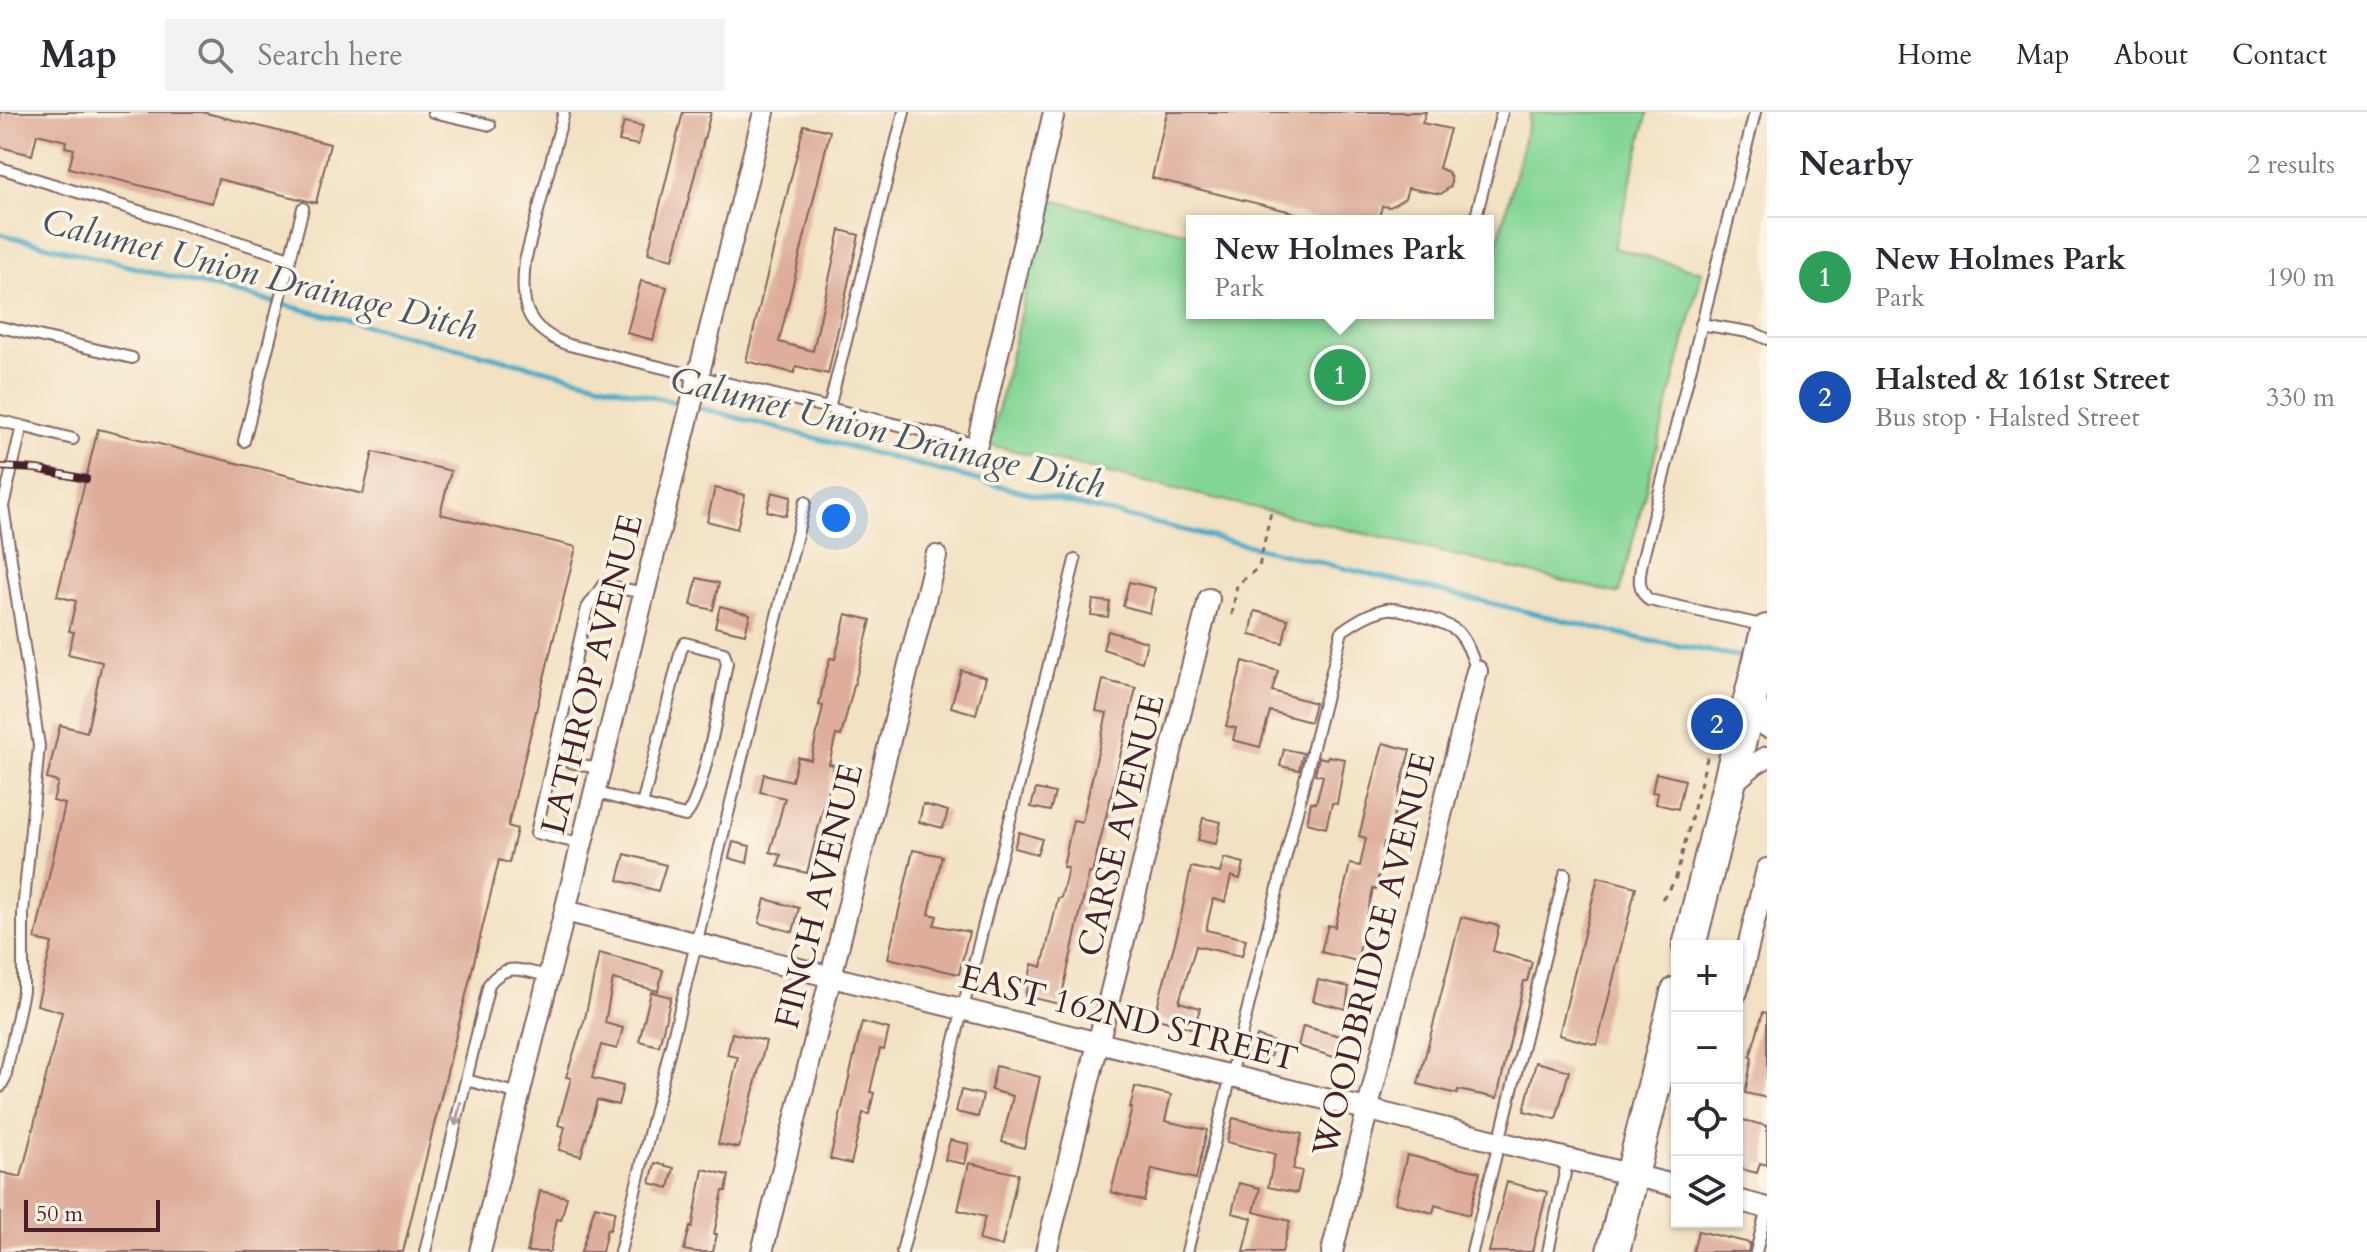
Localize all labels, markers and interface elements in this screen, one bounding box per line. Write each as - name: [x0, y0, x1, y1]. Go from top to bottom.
- search box: [165, 19, 725, 91]
- text: Map: [40, 29, 117, 81]
- icon: search: [193, 33, 237, 77]
- text: Search here: [257, 35, 403, 76]
- text: Home: [1897, 36, 1972, 74]
- text: Map: [2016, 36, 2070, 74]
- text: About: [2114, 36, 2188, 74]
- text: Contact: [2232, 36, 2327, 74]
- text: Nearby: [1799, 141, 1914, 187]
- text: 2 results: [2247, 147, 2335, 182]
- water label: Calumet Union Drainage Ditch: [37, 197, 482, 352]
- popup: [1186, 215, 1494, 319]
- text: New Holmes Park: [1215, 229, 1465, 270]
- text: New Holmes Park: [1875, 239, 2126, 280]
- text: 1: [1818, 260, 1832, 295]
- text: 190 m: [2266, 260, 2335, 295]
- text: Park: [1215, 270, 1265, 305]
- text: Park: [1875, 280, 1925, 315]
- pin: 1: [1314, 345, 1366, 405]
- water label: Calumet Union Drainage Ditch: [665, 355, 1110, 510]
- text: Halsted & 161st Street: [1875, 359, 2170, 400]
- text: 2: [1818, 380, 1832, 415]
- text: 330 m: [2266, 380, 2335, 415]
- text: Bus stop · Halsted Street: [1875, 400, 2140, 435]
- your location: [816, 498, 856, 538]
- street label: LATHROP AVENUE: [530, 509, 654, 839]
- street label: CARSE AVENUE: [1066, 689, 1176, 961]
- pin: 2: [1691, 694, 1743, 754]
- street label: WOODBRIDGE AVENUE: [1301, 747, 1446, 1162]
- street label: FINCH AVENUE: [764, 759, 874, 1033]
- map controls: [1671, 940, 1743, 1228]
- button: +: [1671, 940, 1743, 1012]
- street label: EAST 162ND STREET: [955, 954, 1303, 1082]
- button: −: [1671, 1012, 1743, 1084]
- button: locate: [1671, 1084, 1743, 1156]
- one-way arrow: [450, 1101, 465, 1127]
- button: layers: [1671, 1156, 1743, 1228]
- scale bar: [24, 1196, 160, 1232]
- text: 50 m: [36, 1199, 83, 1229]

